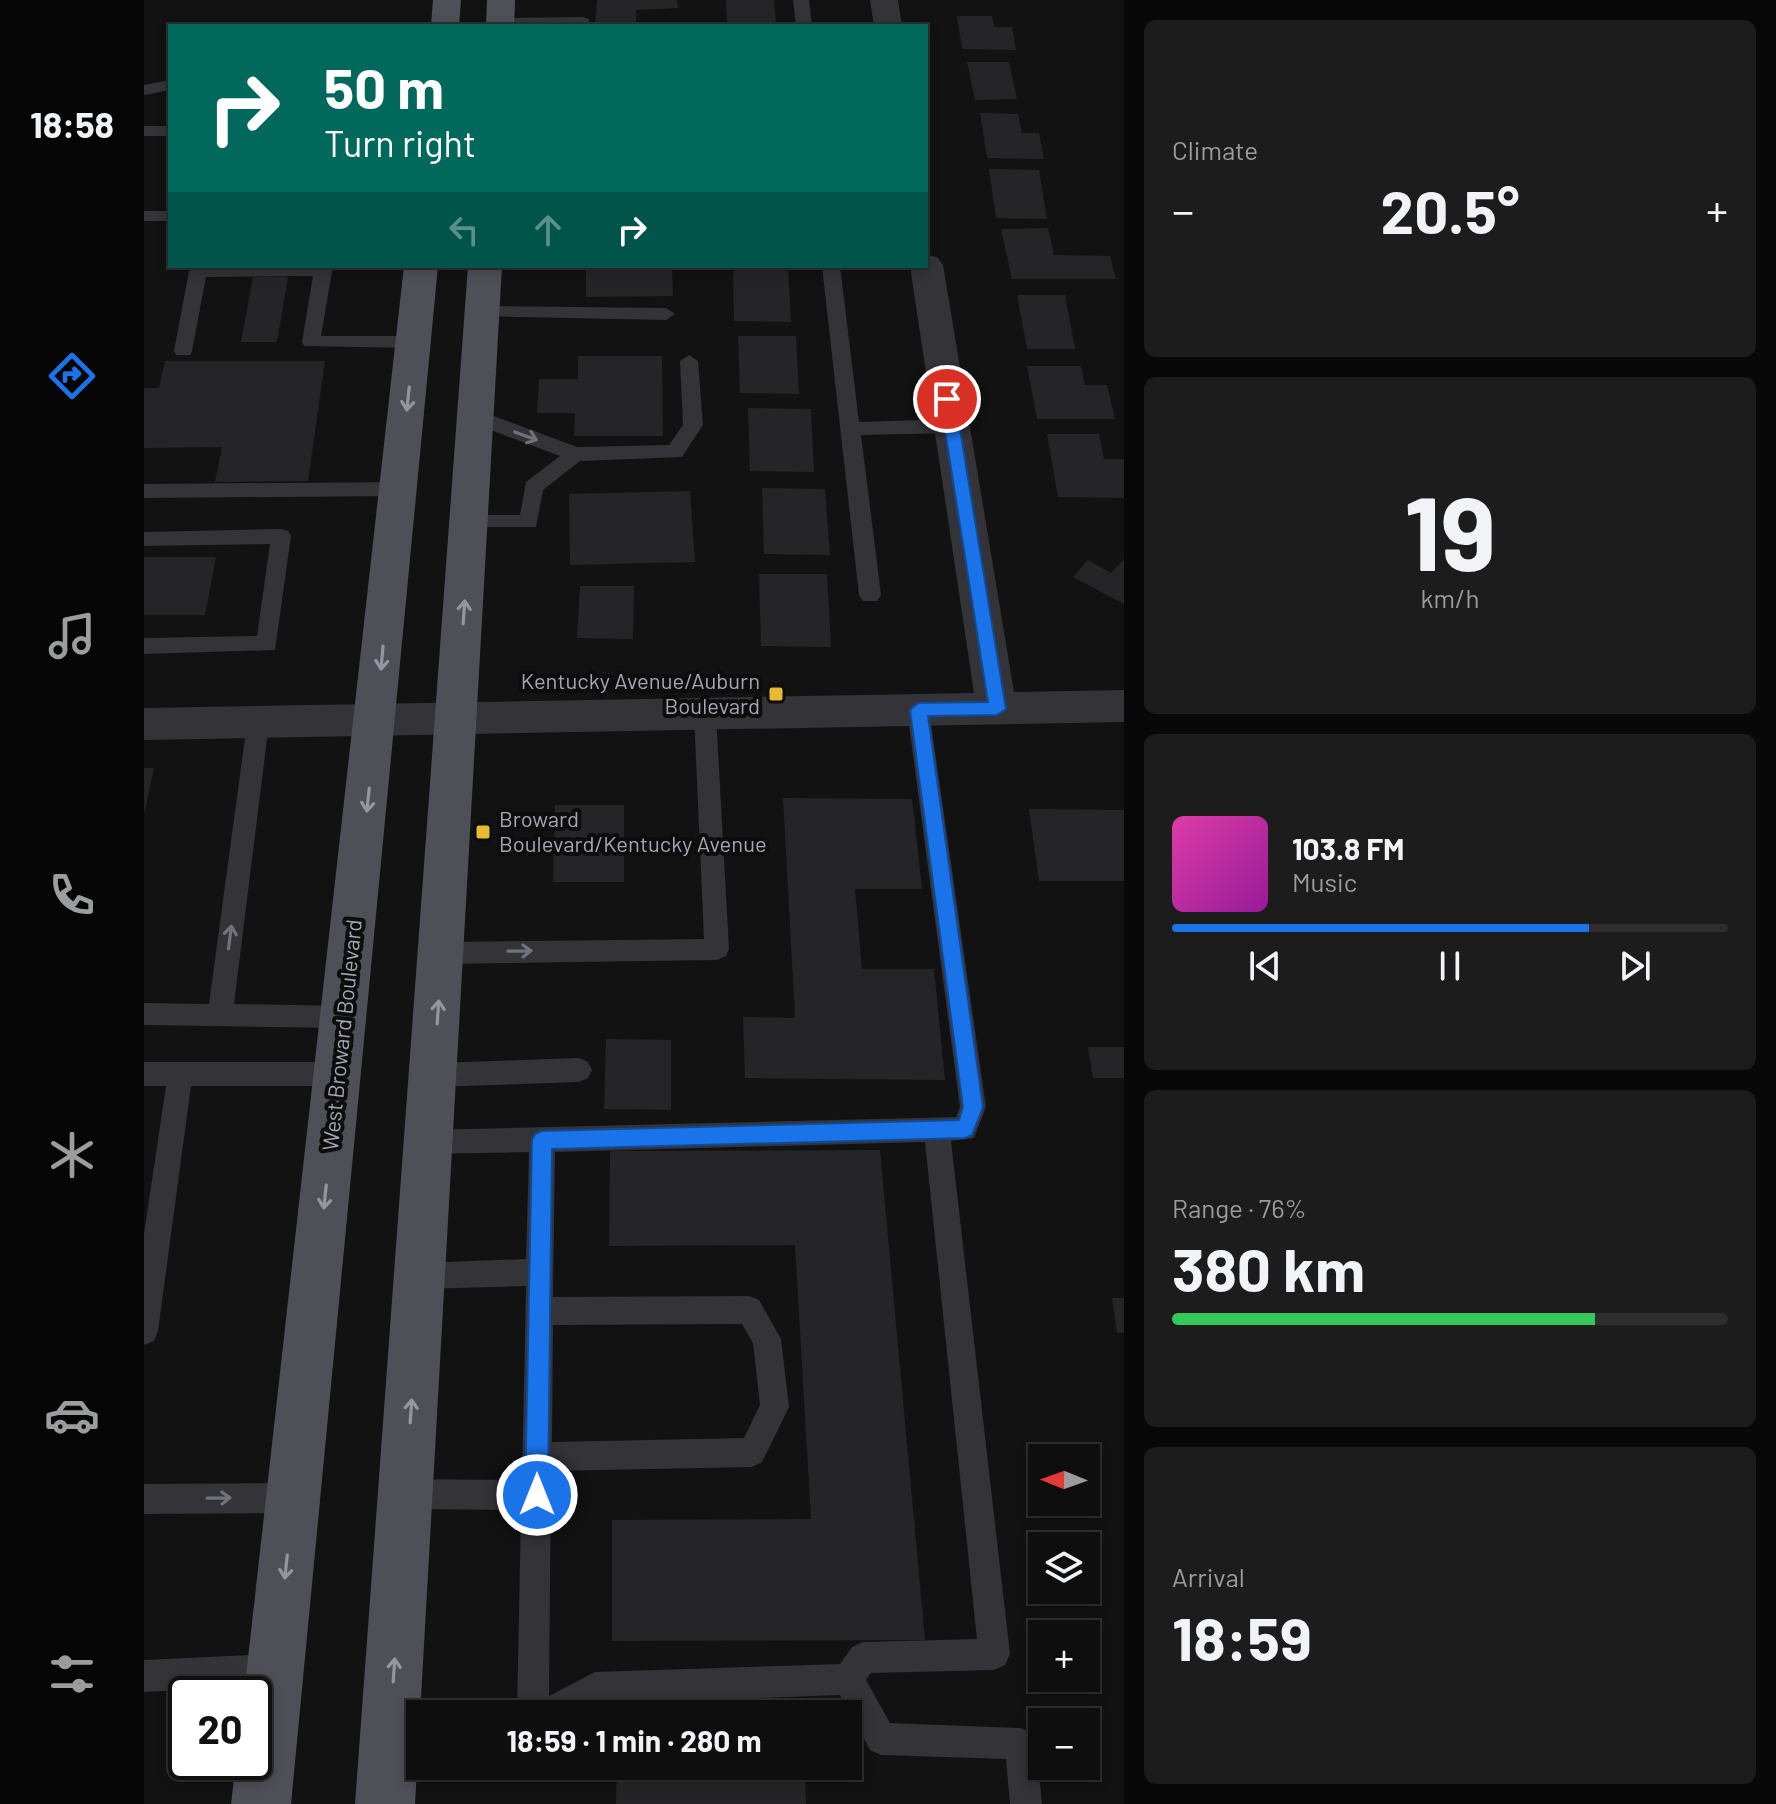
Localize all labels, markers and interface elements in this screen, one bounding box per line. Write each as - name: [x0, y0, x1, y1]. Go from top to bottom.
- text: 50 m: [324, 53, 444, 120]
- icon: right: [192, 56, 296, 160]
- text: 18:58: [30, 102, 114, 145]
- text: Turn right: [324, 121, 476, 164]
- text: Climate: [1172, 134, 1258, 165]
- text: 20.5°: [1381, 174, 1519, 246]
- text: −: [1172, 183, 1194, 236]
- text: +: [1706, 183, 1728, 236]
- icon: left: [442, 208, 486, 252]
- icon: ahead: [526, 208, 570, 252]
- icon: right: [610, 208, 654, 252]
- icon: directions: [44, 348, 100, 404]
- pin: [913, 365, 981, 433]
- icon: arrive: [925, 377, 969, 421]
- one-way arrow: [400, 385, 415, 412]
- one-way arrow: [513, 430, 538, 444]
- text: 19: [1404, 467, 1496, 592]
- text: km/h: [1421, 582, 1479, 613]
- one-way arrow: [457, 599, 472, 626]
- icon: music: [44, 608, 100, 664]
- one-way arrow: [374, 644, 389, 671]
- place label: Kentucky Avenue/Auburn Boulevard: [521, 667, 760, 718]
- marker: Kentucky Avenue/Auburn Boulevard: [767, 685, 785, 703]
- one-way arrow: [360, 786, 375, 813]
- place label: Broward Boulevard/Kentucky Avenue: [499, 805, 767, 856]
- marker: Broward Boulevard/Kentucky Avenue: [474, 823, 492, 841]
- text: 103.8 FM: [1292, 830, 1405, 866]
- text: Music: [1292, 866, 1357, 897]
- icon: phone: [44, 867, 100, 923]
- street label: West Broward Boulevard: [316, 918, 366, 1152]
- one-way arrow: [222, 924, 237, 951]
- one-way arrow: [506, 944, 533, 959]
- icon: previous: [1243, 944, 1287, 988]
- icon: pause: [1428, 944, 1472, 988]
- icon: next: [1613, 944, 1657, 988]
- one-way arrow: [431, 999, 446, 1026]
- icon: climate: [44, 1127, 100, 1183]
- one-way arrow: [317, 1183, 332, 1210]
- text: Range · 76%: [1172, 1192, 1307, 1223]
- text: 380 km: [1172, 1232, 1365, 1304]
- icon: car: [44, 1387, 100, 1443]
- one-way arrow: [404, 1398, 419, 1425]
- north arrow: [1028, 1444, 1100, 1516]
- map controls: [1028, 1444, 1100, 1780]
- position arrow: [495, 1453, 579, 1537]
- one-way arrow: [205, 1491, 232, 1506]
- button: layers: [1028, 1532, 1100, 1604]
- one-way arrow: [278, 1553, 293, 1580]
- text: Arrival: [1172, 1561, 1245, 1592]
- text: 18:59: [1172, 1601, 1312, 1673]
- button: +: [1028, 1620, 1100, 1692]
- icon: filters: [44, 1646, 100, 1702]
- one-way arrow: [387, 1657, 402, 1684]
- speed limit sign: 20: [168, 1676, 272, 1780]
- button: −: [1028, 1708, 1100, 1780]
- text: 18:59 · 1 min · 280 m: [507, 1722, 761, 1758]

